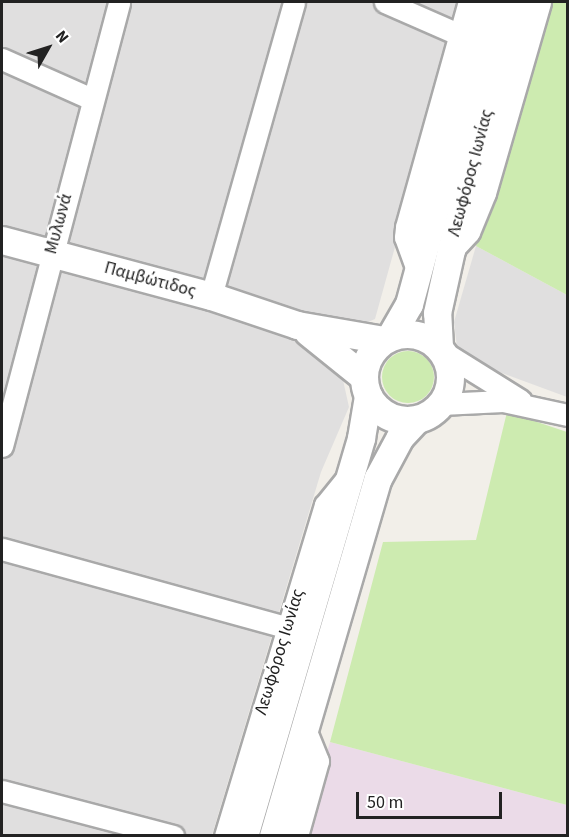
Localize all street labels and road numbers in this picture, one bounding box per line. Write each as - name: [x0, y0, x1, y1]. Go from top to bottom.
- street label: Λεωφόρος Ιωνίας: [444, 107, 498, 239]
- street label: Μυλωνά: [41, 191, 77, 257]
- street label: Παμβώτιδος: [102, 257, 198, 303]
- street label: Λεωφόρος Ιωνίας: [251, 586, 309, 718]

